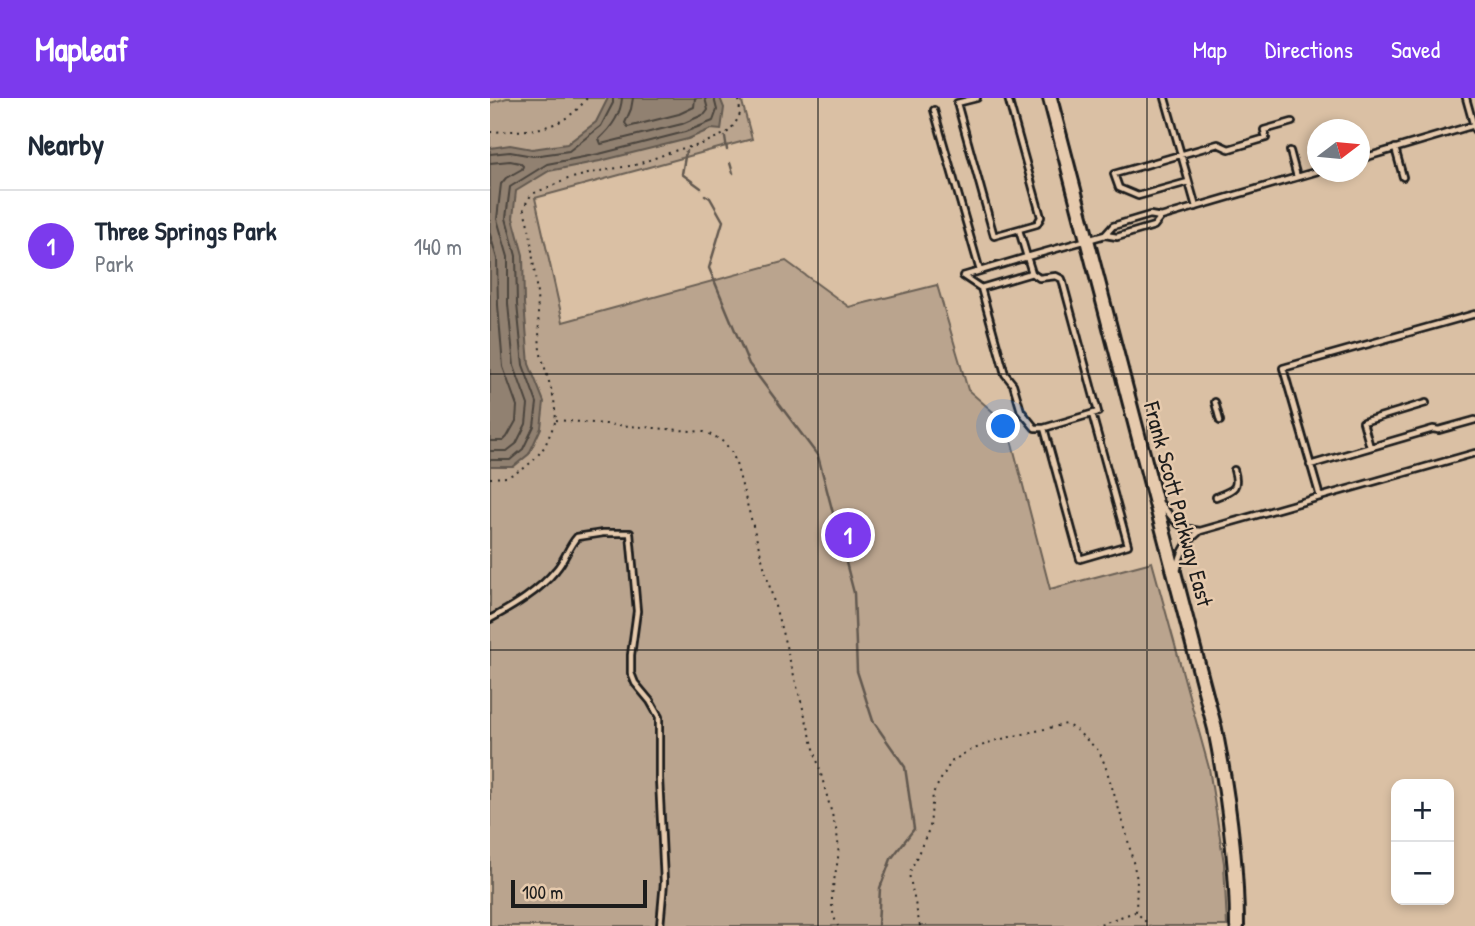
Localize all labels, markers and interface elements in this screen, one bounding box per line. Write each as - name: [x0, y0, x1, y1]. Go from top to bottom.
- text: Mapleaf: [35, 27, 128, 71]
- text: Map: [1193, 33, 1227, 65]
- text: Directions: [1265, 33, 1353, 65]
- text: Saved: [1391, 33, 1440, 65]
- north arrow: [1307, 119, 1370, 182]
- text: Nearby: [28, 124, 104, 164]
- text: Three Springs Park: [95, 213, 276, 248]
- text: 1: [47, 231, 55, 262]
- text: 140 m: [414, 231, 462, 262]
- text: Park: [95, 248, 133, 279]
- street label: Frank Scott Parkway East: [1137, 397, 1222, 611]
- your location: [986, 409, 1020, 443]
- pin: 1: [825, 509, 871, 561]
- map controls: [1391, 779, 1454, 905]
- button: +: [1391, 779, 1454, 842]
- button: −: [1391, 842, 1454, 905]
- scale bar: [511, 877, 648, 909]
- text: 100 m: [522, 879, 563, 905]

